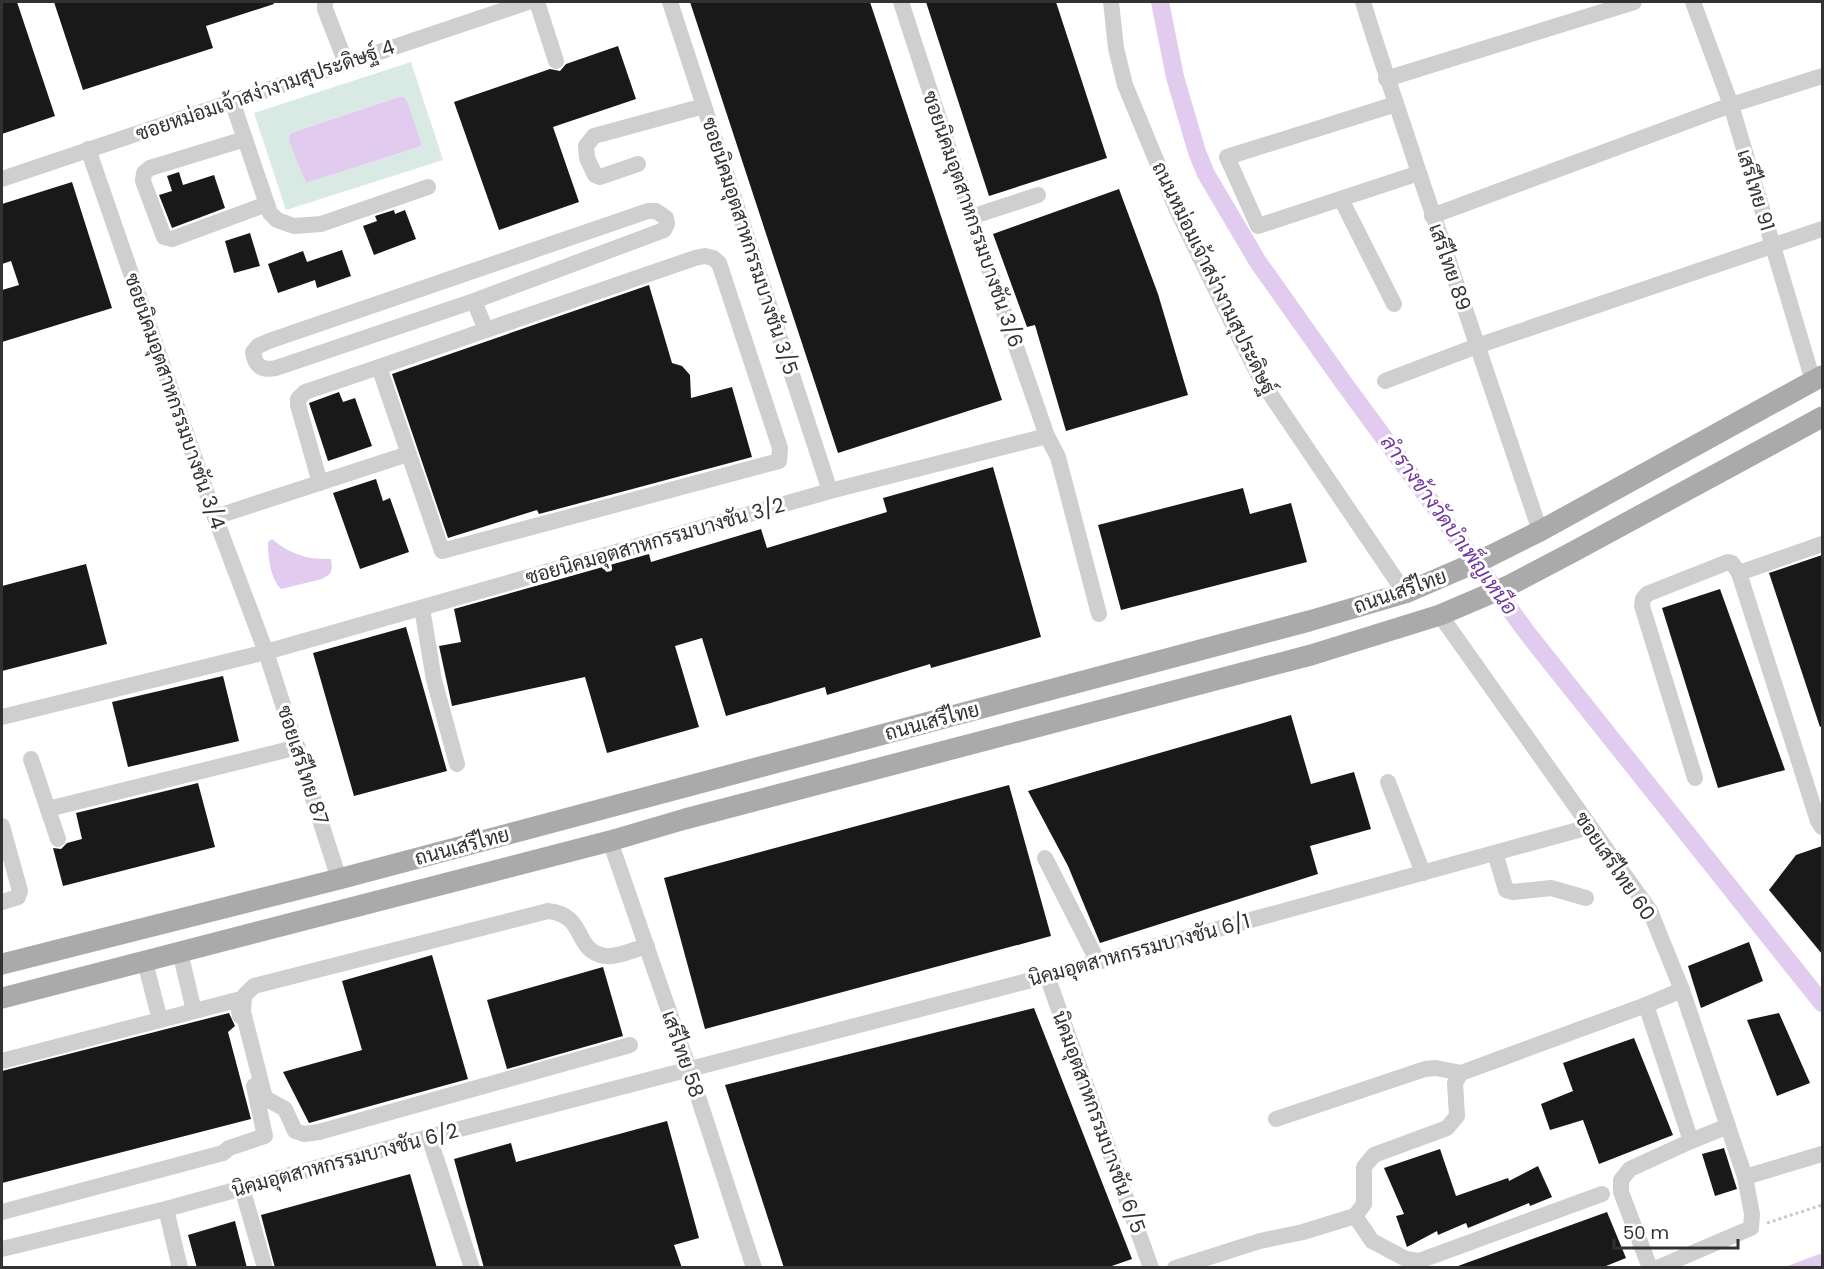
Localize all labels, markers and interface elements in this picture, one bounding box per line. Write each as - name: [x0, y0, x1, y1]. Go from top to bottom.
- street label: ซอยหม่อมเจ้าสง่างามสุประดิษฐ์ 4: [132, 32, 398, 148]
- street label: ซอยนิคมอุตสาหกรรมบางชัน 3/6: [916, 87, 1030, 351]
- street label: ซอยนิคมอุตสาหกรรมบางชัน 3/5: [695, 114, 805, 378]
- street label: เสรีไทย 91: [1730, 146, 1782, 234]
- street label: ถนนหม่อมเจ้าสง่างามสุประดิษฐ์: [1145, 157, 1283, 399]
- street label: เสรีไทย 89: [1422, 220, 1478, 314]
- street label: ซอยนิคมอุตสาหกรรมบางชัน 3/4: [118, 269, 232, 533]
- water label: ลำรางข้างวัดบำเพ็ญเหนือ: [1374, 429, 1525, 621]
- street label: ซอยนิคมอุตสาหกรรมบางชัน 3/2: [522, 491, 788, 591]
- street label: ถนนเสรีไทย: [1350, 562, 1450, 620]
- street label: ถนนเสรีไทย: [882, 695, 982, 747]
- street label: ซอยเสรีไทย 87: [270, 702, 336, 828]
- street label: ซอยเสรีไทย 60: [1568, 806, 1662, 926]
- street label: ถนนเสรีไทย: [412, 820, 512, 872]
- street label: นิคมอุตสาหกรรมบางชัน 6/1: [1025, 907, 1253, 993]
- street label: เสรีไทย 58: [655, 1007, 711, 1101]
- street label: นิคมอุตสาหกรรมบางชัน 6/5: [1046, 1007, 1152, 1237]
- street label: นิคมอุตสาหกรรมบางชัน 6/2: [228, 1116, 462, 1204]
- scale bar: [1614, 1212, 1738, 1250]
- text: 50 m: [1623, 1220, 1669, 1245]

